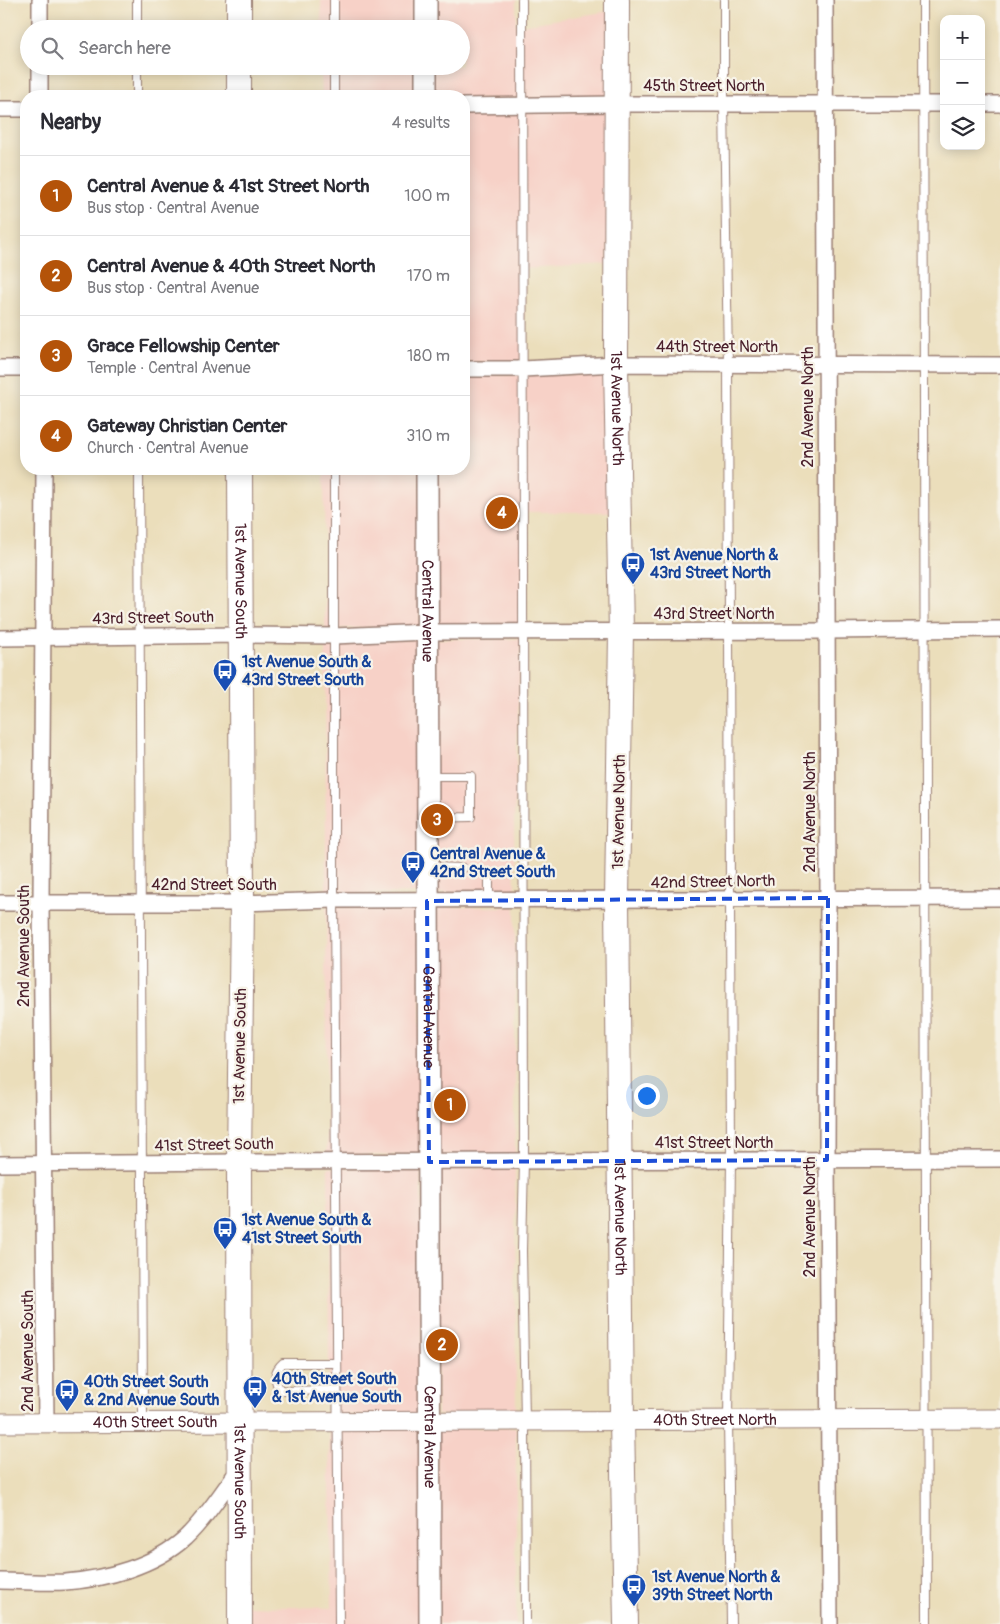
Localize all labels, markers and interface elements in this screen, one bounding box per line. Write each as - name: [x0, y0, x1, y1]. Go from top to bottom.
- map controls: [940, 15, 985, 150]
- button: +: [940, 15, 985, 60]
- search box: [20, 20, 470, 75]
- icon: search: [38, 34, 66, 62]
- text: Search here: [78, 36, 171, 60]
- button: −: [940, 60, 985, 105]
- street label: 45th Street North: [643, 76, 765, 96]
- button: layers: [940, 105, 985, 150]
- text: Nearby: [40, 109, 101, 136]
- text: 4 results: [392, 113, 450, 133]
- text: Central Avenue & 41st Street North: [87, 174, 370, 198]
- text: 1: [53, 186, 59, 206]
- text: 100 m: [404, 186, 450, 206]
- text: Bus stop · Central Avenue: [87, 198, 259, 218]
- text: Central Avenue & 40th Street North: [87, 254, 375, 278]
- text: 2: [52, 266, 60, 286]
- text: 170 m: [407, 266, 450, 286]
- text: Bus stop · Central Avenue: [87, 278, 259, 298]
- text: Grace Fellowship Center: [87, 334, 280, 358]
- street label: 44th Street North: [656, 337, 778, 357]
- text: 3: [52, 346, 60, 366]
- text: 180 m: [407, 346, 450, 366]
- street label: 2nd Avenue North: [798, 346, 818, 468]
- street label: 1st Avenue North: [606, 350, 628, 466]
- text: Temple · Central Avenue: [87, 358, 251, 378]
- text: Gateway Christian Center: [87, 414, 287, 438]
- text: 4: [51, 426, 61, 446]
- text: 310 m: [406, 426, 450, 446]
- text: Church · Central Avenue: [87, 438, 248, 458]
- pin: 4: [486, 494, 518, 532]
- street label: 1st Avenue South: [230, 523, 251, 639]
- place label: 1st Avenue North & 43rd Street North: [650, 545, 779, 583]
- bus stop icon: 1st Avenue North & 43rd Street North: [620, 551, 646, 585]
- street label: Central Avenue: [417, 560, 438, 662]
- street label: 43rd Street North: [654, 604, 774, 624]
- street label: 43rd Street South: [92, 607, 214, 629]
- place label: 1st Avenue South & 43rd Street South: [242, 652, 371, 690]
- bus stop icon: 1st Avenue South & 43rd Street South: [212, 658, 238, 692]
- street label: 2nd Avenue North: [800, 751, 820, 873]
- street label: 1st Avenue North: [608, 754, 630, 870]
- pin: 3: [421, 801, 453, 839]
- place label: Central Avenue & 42nd Street South: [430, 844, 556, 882]
- bus stop icon: Central Avenue & 42nd Street South: [400, 850, 426, 884]
- street label: 42nd Street North: [651, 871, 775, 893]
- street label: 42nd Street South: [151, 875, 277, 895]
- street label: 2nd Avenue South: [14, 885, 34, 1007]
- street label: Central Avenue: [418, 966, 439, 1068]
- street label: 1st Avenue South: [229, 988, 251, 1104]
- your location: [634, 1083, 660, 1109]
- pin: 1: [434, 1086, 466, 1124]
- street label: 41st Street North: [655, 1133, 773, 1153]
- street label: 41st Street South: [154, 1134, 274, 1156]
- street label: 2nd Avenue North: [800, 1156, 820, 1278]
- street label: 1st Avenue North: [609, 1160, 631, 1276]
- place label: 1st Avenue South & 41st Street South: [242, 1210, 371, 1248]
- bus stop icon: 1st Avenue South & 41st Street South: [212, 1216, 238, 1250]
- street label: 2nd Avenue South: [18, 1290, 38, 1412]
- pin: 2: [426, 1326, 458, 1364]
- place label: 40th Street South & 1st Avenue South: [272, 1369, 402, 1407]
- place label: 40th Street South & 2nd Avenue South: [84, 1372, 220, 1410]
- bus stop icon: 40th Street South & 1st Avenue South: [242, 1375, 268, 1409]
- bus stop icon: 40th Street South & 2nd Avenue South: [54, 1378, 80, 1412]
- street label: Central Avenue: [419, 1386, 440, 1488]
- street label: 40th Street North: [653, 1410, 777, 1430]
- street label: 40th Street South: [93, 1412, 217, 1433]
- street label: 1st Avenue South: [230, 1423, 250, 1539]
- place label: 1st Avenue North & 39th Street North: [652, 1567, 781, 1605]
- bus stop icon: 1st Avenue North & 39th Street North: [621, 1573, 647, 1607]

